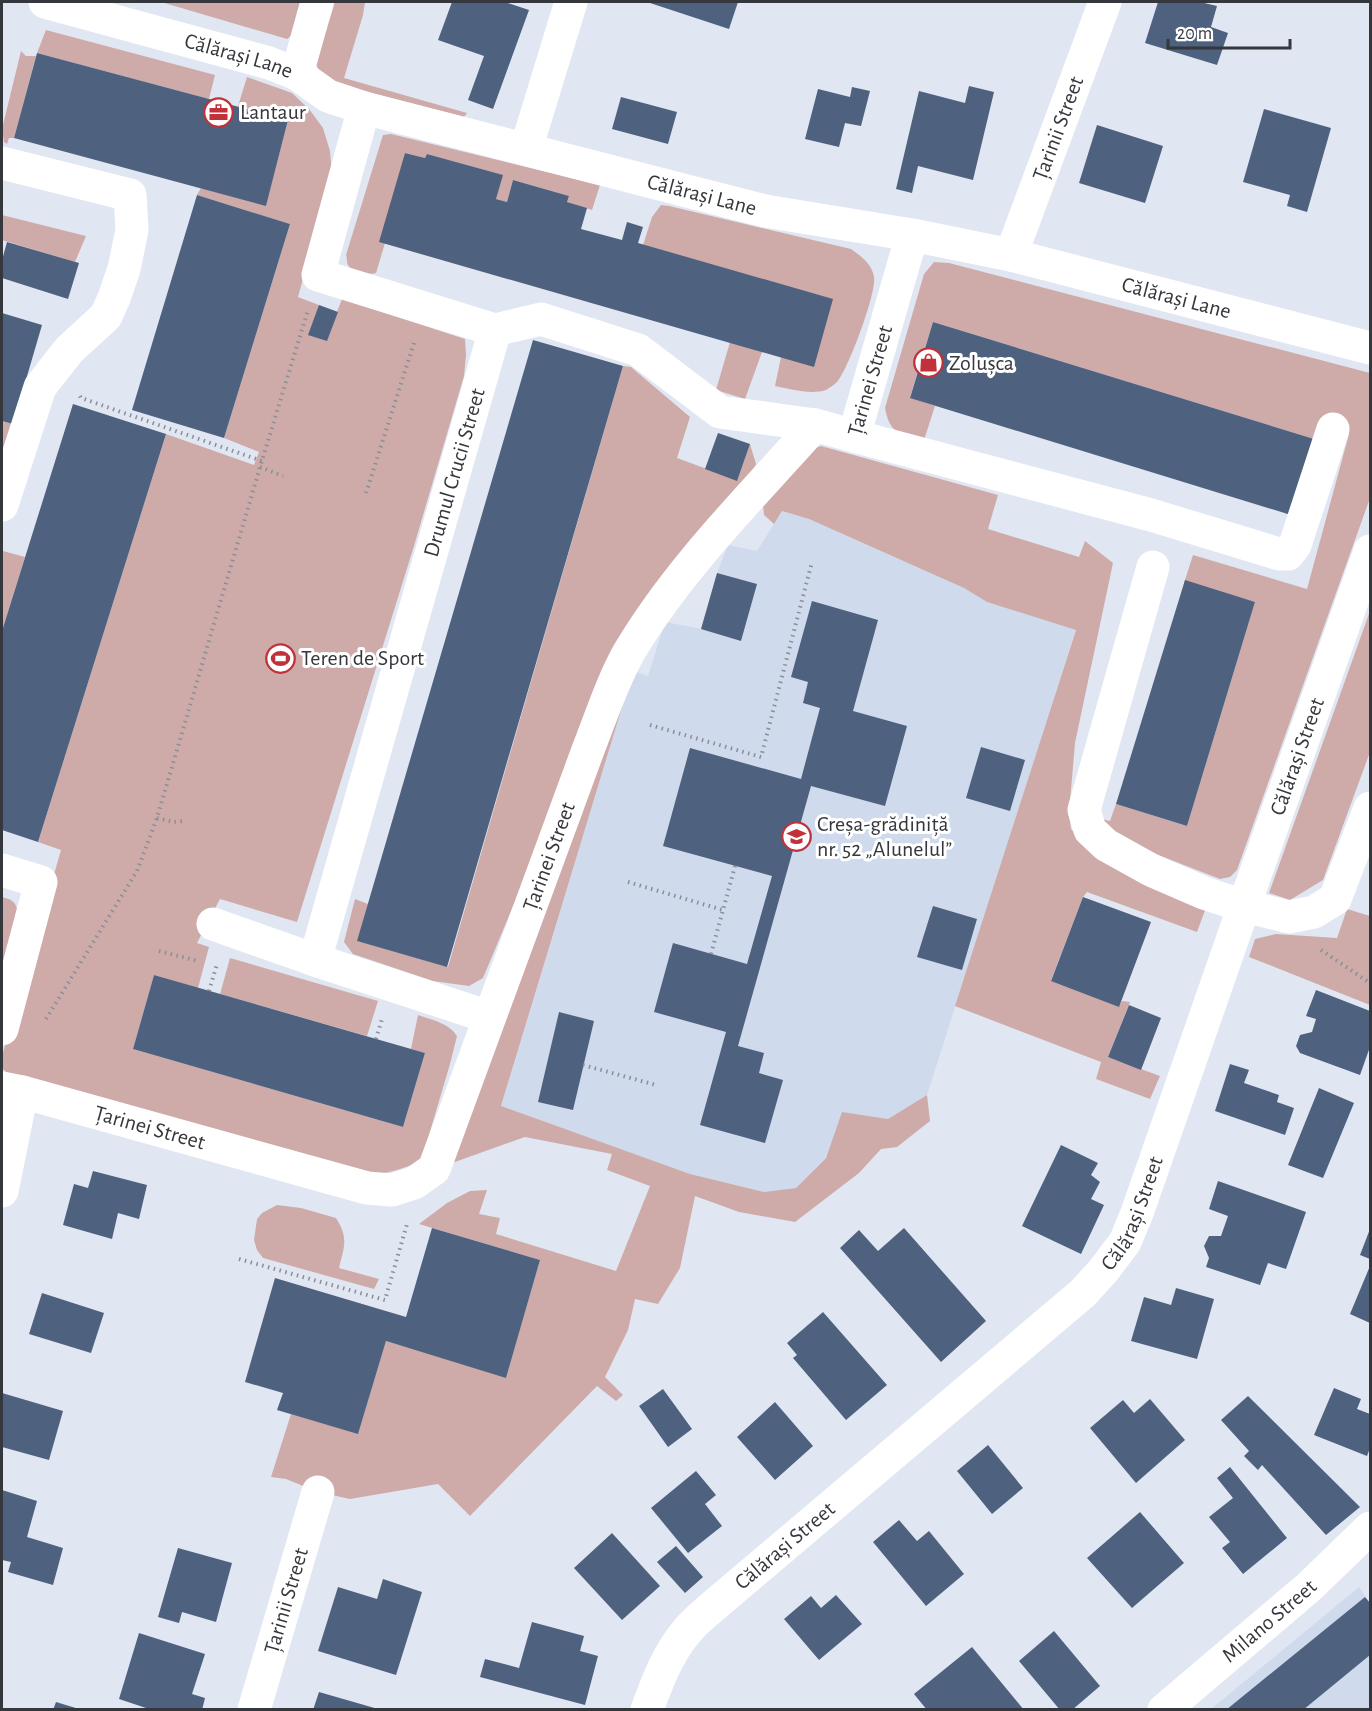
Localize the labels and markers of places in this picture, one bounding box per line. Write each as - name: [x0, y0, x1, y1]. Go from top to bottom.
- office icon: Lantaur: [203, 96, 235, 128]
- place label: Lantaur: [240, 101, 306, 123]
- shop icon: Zolușca: [912, 347, 944, 379]
- place label: Zolușca: [949, 352, 1014, 376]
- sports icon: Teren de Sport: [264, 642, 296, 674]
- place label: Teren de Sport: [301, 647, 424, 669]
- place label: Creșa-grădiniță nr. 52 „Alunelul”: [817, 813, 952, 860]
- school or university icon: Creșa-grădiniță nr. 52 „Alunelul”: [780, 821, 812, 853]

